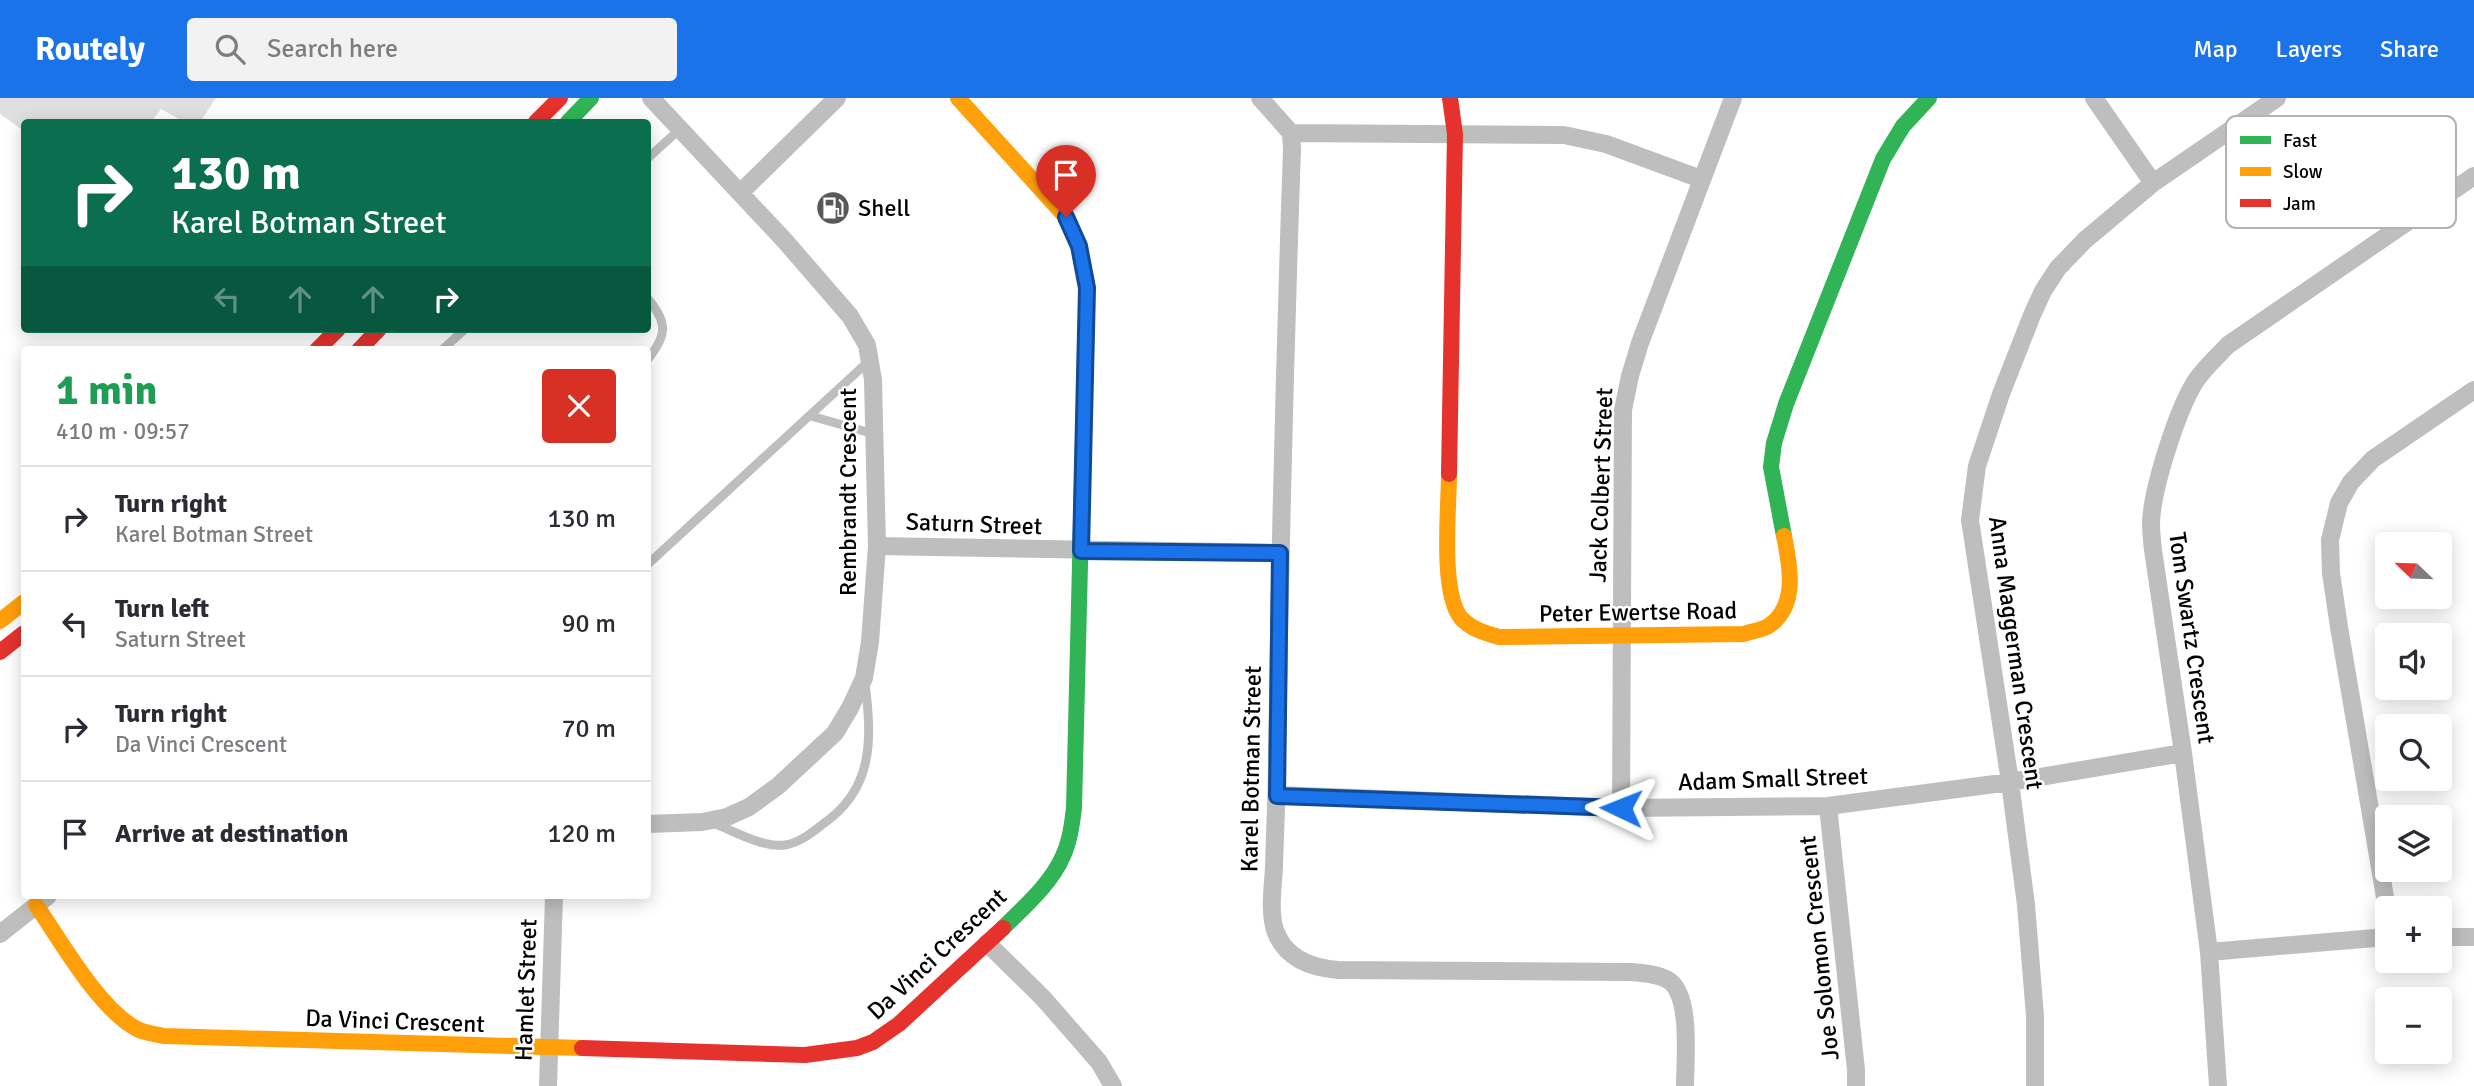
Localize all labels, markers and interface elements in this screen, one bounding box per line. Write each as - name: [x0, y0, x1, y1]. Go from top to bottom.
- search box: [187, 18, 677, 81]
- text: Routely: [35, 29, 145, 70]
- icon: search: [211, 30, 249, 68]
- text: Search here: [267, 33, 398, 65]
- text: Map: [2193, 34, 2238, 64]
- text: Layers: [2276, 34, 2342, 64]
- text: Share: [2380, 34, 2439, 64]
- legend: [2226, 116, 2456, 228]
- text: Fast: [2283, 129, 2317, 153]
- text: 130 m: [171, 143, 301, 203]
- pin: [1036, 145, 1096, 217]
- icon: right: [56, 147, 147, 238]
- icon: arrive: [1047, 156, 1085, 194]
- text: Slow: [2283, 160, 2323, 184]
- fuel station icon: Shell: [814, 189, 852, 227]
- text: Jam: [2283, 192, 2316, 216]
- place label: Shell: [858, 193, 910, 223]
- text: Karel Botman Street: [171, 203, 446, 242]
- icon: left: [208, 280, 246, 318]
- icon: ahead: [281, 280, 319, 318]
- icon: ahead: [354, 280, 392, 318]
- icon: right: [427, 280, 465, 318]
- text: 1 min: [56, 365, 157, 416]
- button: close: [542, 369, 616, 443]
- street label: Jack Colbert Street: [1583, 387, 1619, 583]
- street label: Rembrandt Crescent: [833, 388, 863, 596]
- text: 410 m · 09:57: [56, 417, 190, 446]
- text: Turn right: [115, 488, 227, 520]
- icon: right: [56, 500, 94, 538]
- text: 130 m: [547, 503, 616, 535]
- street label: Saturn Street: [905, 507, 1043, 541]
- street label: Anna Maggerman Crescent: [1982, 514, 2050, 792]
- text: Karel Botman Street: [115, 520, 313, 549]
- street label: Tom Swartz Crescent: [2162, 530, 2222, 746]
- north arrow: [2375, 532, 2452, 609]
- map controls: [2375, 532, 2452, 1064]
- text: Turn left: [115, 593, 209, 625]
- street label: Peter Ewertse Road: [1539, 595, 1737, 629]
- icon: left: [56, 605, 94, 643]
- text: 90 m: [561, 608, 616, 640]
- button: sound: [2375, 623, 2452, 700]
- text: Saturn Street: [115, 625, 246, 654]
- street label: Karel Botman Street: [1234, 665, 1268, 873]
- text: Turn right: [115, 698, 227, 730]
- icon: right: [56, 710, 94, 748]
- text: 70 m: [561, 713, 616, 745]
- button: search: [2375, 714, 2452, 791]
- text: Da Vinci Crescent: [115, 730, 287, 759]
- street label: Adam Small Street: [1677, 761, 1869, 797]
- position arrow: [1584, 771, 1658, 845]
- button: layers: [2375, 805, 2452, 882]
- icon: arrive: [56, 815, 94, 853]
- text: Arrive at destination: [115, 818, 348, 850]
- text: 120 m: [547, 818, 616, 850]
- street label: Joe Solomon Crescent: [1792, 834, 1846, 1062]
- street label: Da Vinci Crescent: [861, 882, 1013, 1026]
- button: +: [2375, 896, 2452, 973]
- street label: Hamlet Street: [509, 918, 543, 1062]
- button: −: [2375, 987, 2452, 1064]
- street label: Da Vinci Crescent: [305, 1003, 485, 1039]

